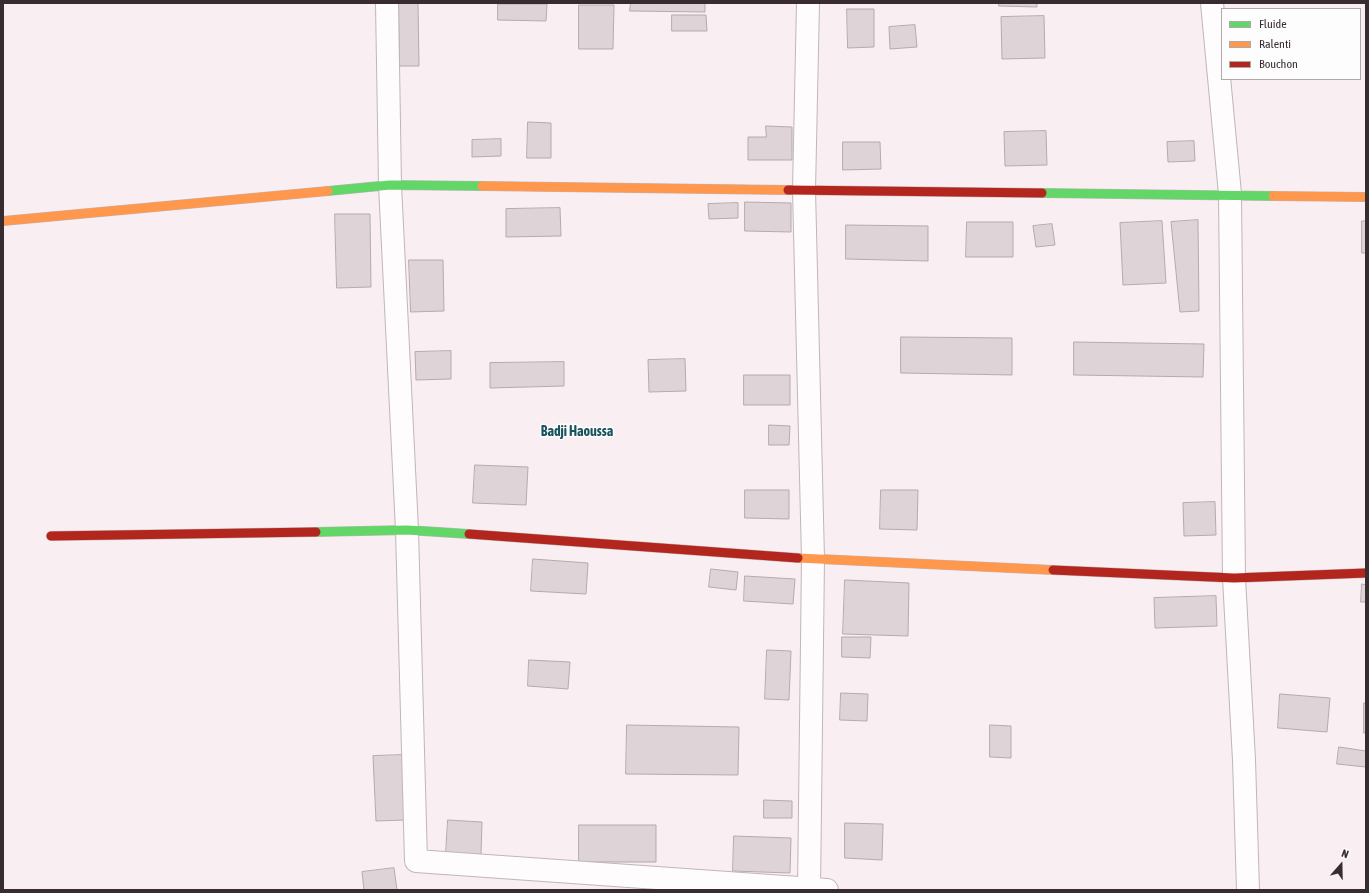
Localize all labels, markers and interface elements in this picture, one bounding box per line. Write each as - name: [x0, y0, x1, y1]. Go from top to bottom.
- legend: [1221, 8, 1361, 80]
- text: Fluide: [1259, 17, 1287, 31]
- text: Ralenti: [1259, 37, 1291, 51]
- text: Bouchon: [1259, 57, 1298, 71]
- district label: Badji Haoussa: [541, 424, 613, 440]
- north arrow: [1321, 845, 1361, 885]
- text: N: [1340, 847, 1350, 860]

